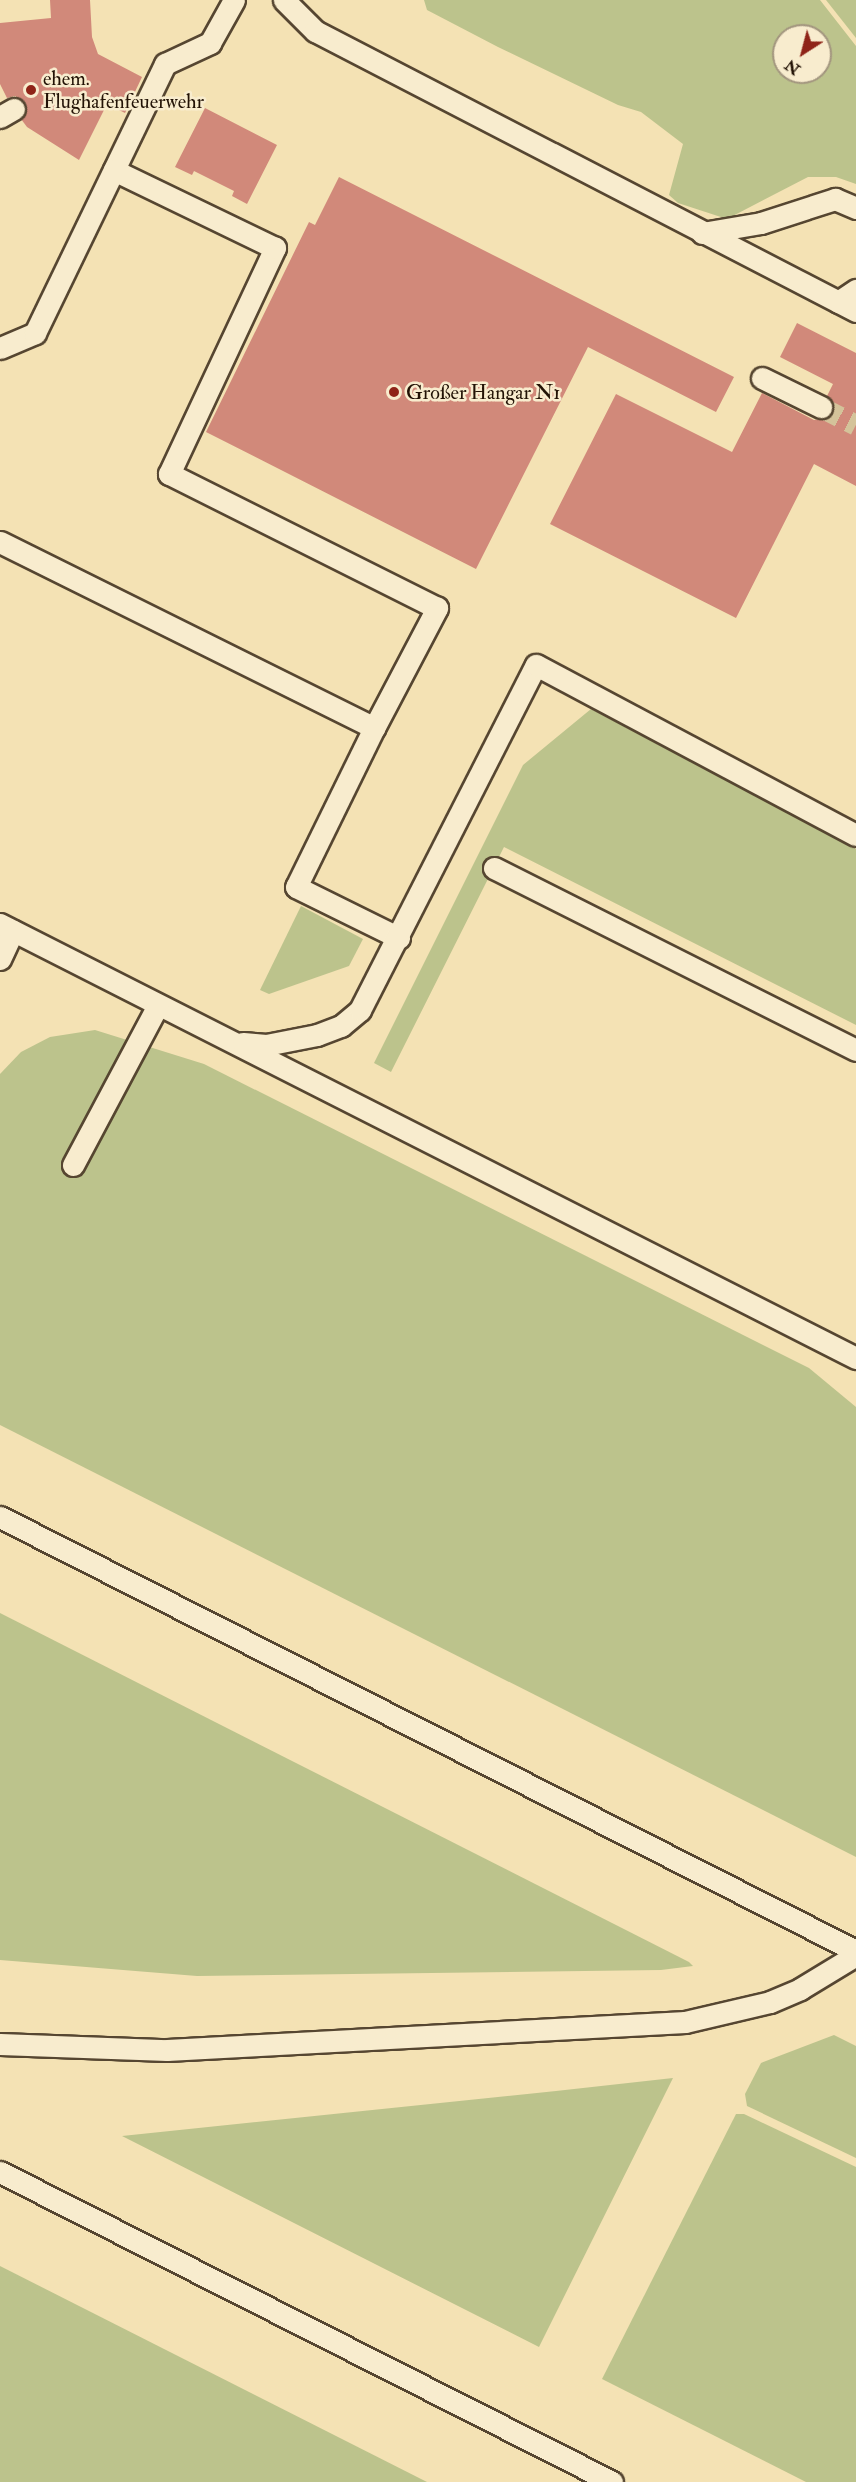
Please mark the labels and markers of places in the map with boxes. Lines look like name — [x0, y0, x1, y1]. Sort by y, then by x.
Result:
place label: ehem. Flughafenfeuerwehr — [43, 66, 204, 113]
marker: ehem. Flughafenfeuerwehr — [24, 83, 38, 97]
place label: Großer Hangar N1 — [406, 380, 560, 404]
marker: Großer Hangar N1 — [387, 385, 401, 399]

